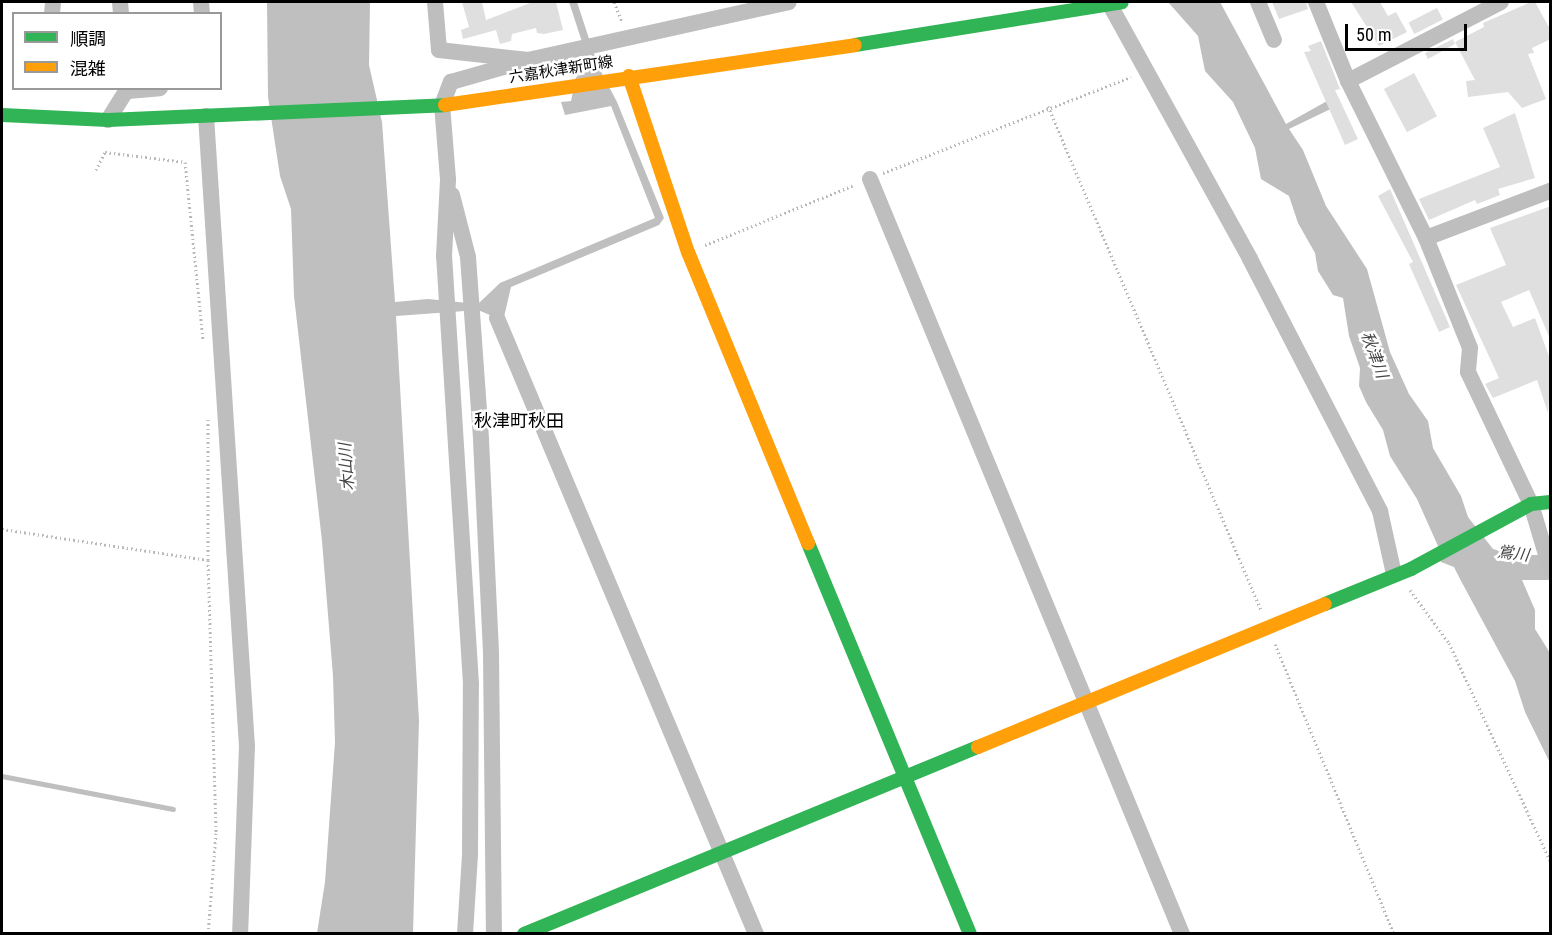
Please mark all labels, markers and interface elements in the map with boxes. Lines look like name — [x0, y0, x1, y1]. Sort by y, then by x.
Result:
legend — [12, 12, 222, 90]
scale bar — [1348, 12, 1470, 50]
text: 50 m — [1356, 24, 1391, 45]
text: 順調 — [70, 28, 106, 49]
street label: 六嘉秋津新町線 — [508, 53, 614, 87]
text: 混雑 — [70, 58, 106, 79]
water label: 秋津川 — [1357, 329, 1391, 381]
district label: 秋津町秋田 — [474, 410, 564, 432]
water label: 木山川 — [336, 442, 358, 492]
water label: 鴬川 — [1496, 543, 1530, 565]

